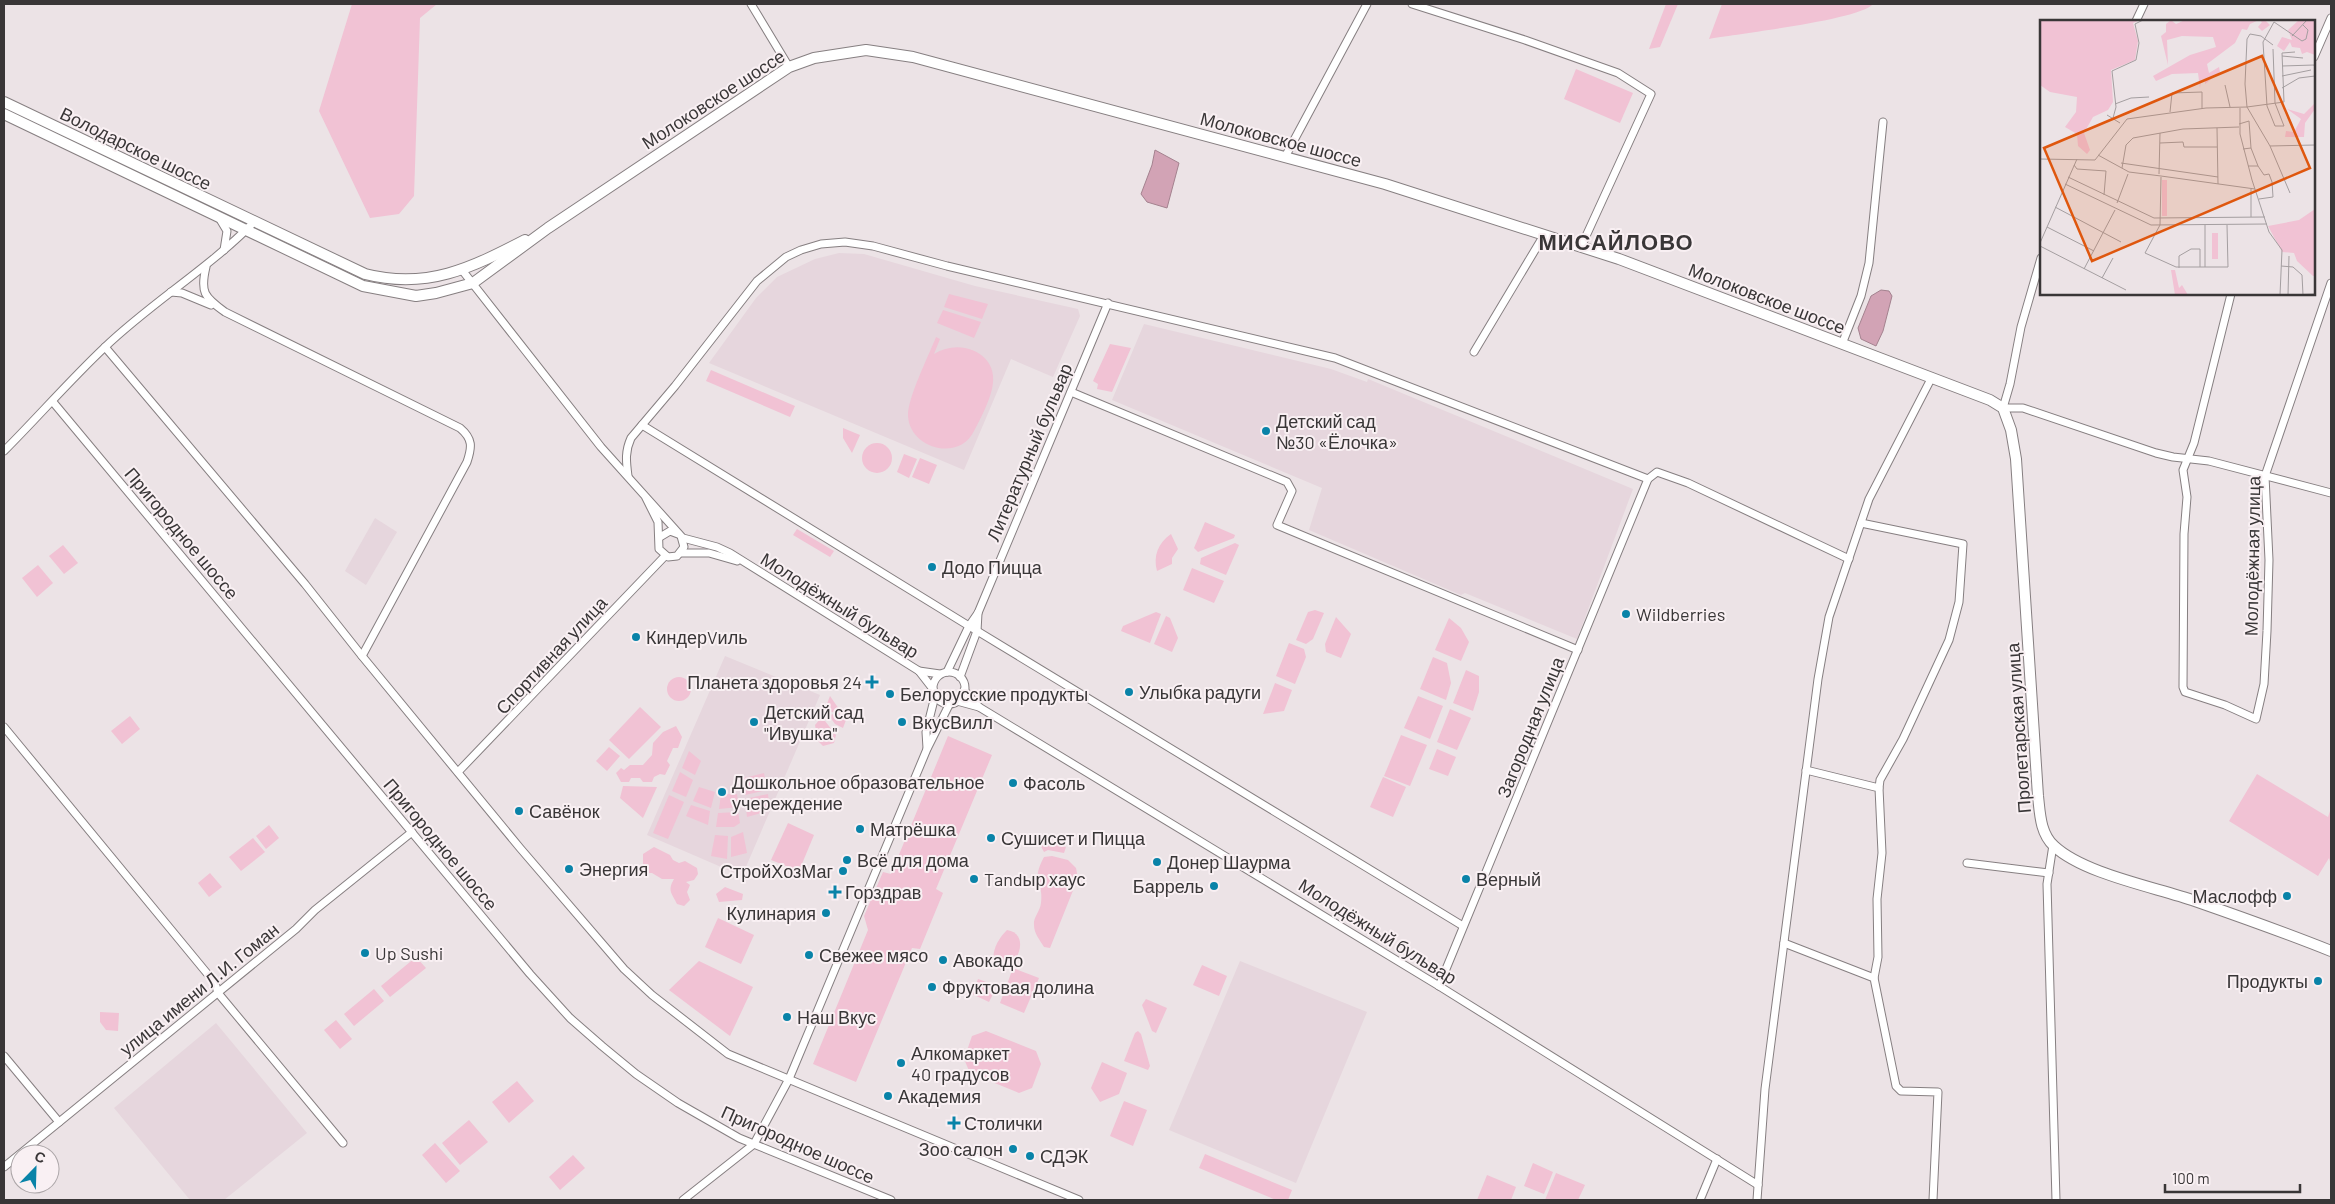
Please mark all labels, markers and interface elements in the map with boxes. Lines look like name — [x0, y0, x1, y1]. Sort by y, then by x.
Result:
inset map — [2040, 20, 2315, 295]
street label: Молоковское шоссе — [637, 45, 789, 153]
street label: Володарское шоссе — [57, 102, 215, 194]
street label: Молоковское шоссе — [1198, 107, 1364, 171]
district label: МИСАЙЛОВО — [1538, 228, 1694, 254]
street label: Молоковское шоссе — [1686, 258, 1848, 338]
street label: Литературный бульвар — [982, 360, 1076, 544]
place label: Детский сад №30 «Ёлочка» — [1276, 410, 1398, 453]
marker: Детский сад №30 «Ёлочка» — [1260, 425, 1272, 437]
street label: Пригородное шоссе — [120, 463, 244, 603]
street label: Молодёжная улица — [2240, 475, 2264, 636]
street label: Молодёжный бульвар — [757, 547, 923, 663]
place label: Додо Пицца — [942, 556, 1043, 578]
marker: Додо Пицца — [926, 561, 938, 573]
street label: Спортивная улица — [491, 591, 612, 718]
place label: Wildberries — [1636, 603, 1725, 625]
marker: Wildberries — [1620, 608, 1632, 620]
place label: КиндерVиль — [646, 626, 748, 648]
marker: КиндерVиль — [630, 631, 642, 643]
street label: Пролетарская улица — [2001, 641, 2035, 814]
street label: Загородная улица — [1492, 652, 1569, 801]
place label: Планета здоровья 24 — [687, 671, 862, 693]
marker: Планета здоровья 24 — [866, 676, 878, 688]
place label: Улыбка радуги — [1139, 681, 1261, 703]
place label: Белорусские продукты — [900, 683, 1088, 705]
marker: Улыбка радуги — [1123, 686, 1135, 698]
marker: Белорусские продукты — [884, 688, 896, 700]
place label: Детский сад "Ивушка" — [764, 701, 864, 744]
place label: ВкусВилл — [912, 711, 993, 733]
marker: Детский сад "Ивушка" — [748, 716, 760, 728]
marker: ВкусВилл — [896, 716, 908, 728]
place label: Дошкольное образовательное учереждение — [732, 771, 984, 814]
place label: Фасоль — [1023, 772, 1085, 794]
street label: Пригородное шоссе — [379, 774, 503, 914]
marker: Фасоль — [1007, 777, 1019, 789]
marker: Дошкольное образовательное учереждение — [716, 786, 728, 798]
place label: Савёнок — [529, 800, 600, 822]
marker: Савёнок — [513, 805, 525, 817]
place label: Матрёшка — [870, 818, 957, 840]
marker: Матрёшка — [854, 823, 866, 835]
place label: Сушисет и Пицца — [1001, 827, 1146, 849]
marker: Сушисет и Пицца — [985, 832, 997, 844]
place label: Всё для дома — [857, 849, 970, 871]
place label: Донер Шаурма — [1167, 851, 1291, 873]
marker: Всё для дома — [841, 854, 853, 866]
marker: Донер Шаурма — [1151, 856, 1163, 868]
place label: Энергия — [579, 858, 648, 880]
place label: СтройХозМаг — [720, 860, 833, 882]
marker: Энергия — [563, 863, 575, 875]
marker: СтройХозМаг — [837, 865, 849, 877]
place label: Tandыр хаус — [984, 868, 1086, 890]
place label: Верный — [1476, 868, 1541, 890]
marker: Tandыр хаус — [968, 873, 980, 885]
street label: Молодёжный бульвар — [1295, 873, 1461, 989]
marker: Верный — [1460, 873, 1472, 885]
place label: Баррель — [1133, 875, 1204, 897]
marker: Баррель — [1208, 880, 1220, 892]
place label: Горздрав — [845, 881, 921, 903]
place label: Маслофф — [2192, 885, 2277, 907]
marker: Горздрав — [829, 886, 841, 898]
marker: Маслофф — [2281, 890, 2293, 902]
place label: Кулинария — [727, 902, 816, 924]
marker: Кулинария — [820, 907, 832, 919]
street label: улица имени Л.И. Гоман — [115, 918, 283, 1060]
place label: Up Sushi — [375, 942, 443, 964]
place label: Свежее мясо — [819, 944, 928, 966]
marker: Up Sushi — [359, 947, 371, 959]
marker: Свежее мясо — [803, 949, 815, 961]
place label: Авокадо — [953, 949, 1023, 971]
marker: Авокадо — [937, 954, 949, 966]
place label: Продукты — [2227, 970, 2308, 992]
marker: Продукты — [2312, 975, 2324, 987]
place label: Фруктовая долина — [942, 976, 1095, 998]
marker: Фруктовая долина — [926, 981, 938, 993]
place label: Наш Вкус — [797, 1006, 876, 1028]
marker: Наш Вкус — [781, 1011, 793, 1023]
place label: Алкомаркет 40 градусов — [911, 1042, 1010, 1085]
marker: Алкомаркет 40 градусов — [895, 1057, 907, 1069]
place label: Академия — [898, 1085, 981, 1107]
marker: Академия — [882, 1090, 894, 1102]
street label: Пригородное шоссе — [718, 1100, 878, 1188]
place label: Столички — [964, 1112, 1043, 1134]
marker: Столички — [948, 1117, 960, 1129]
place label: Зоо салон — [919, 1138, 1003, 1160]
marker: Зоо салон — [1007, 1143, 1019, 1155]
north arrow — [10, 1144, 60, 1194]
place label: СДЭК — [1040, 1145, 1089, 1167]
text: С — [32, 1147, 48, 1166]
marker: СДЭК — [1024, 1150, 1036, 1162]
scale bar — [2165, 1162, 2300, 1194]
text: 100 m — [2172, 1169, 2210, 1187]

